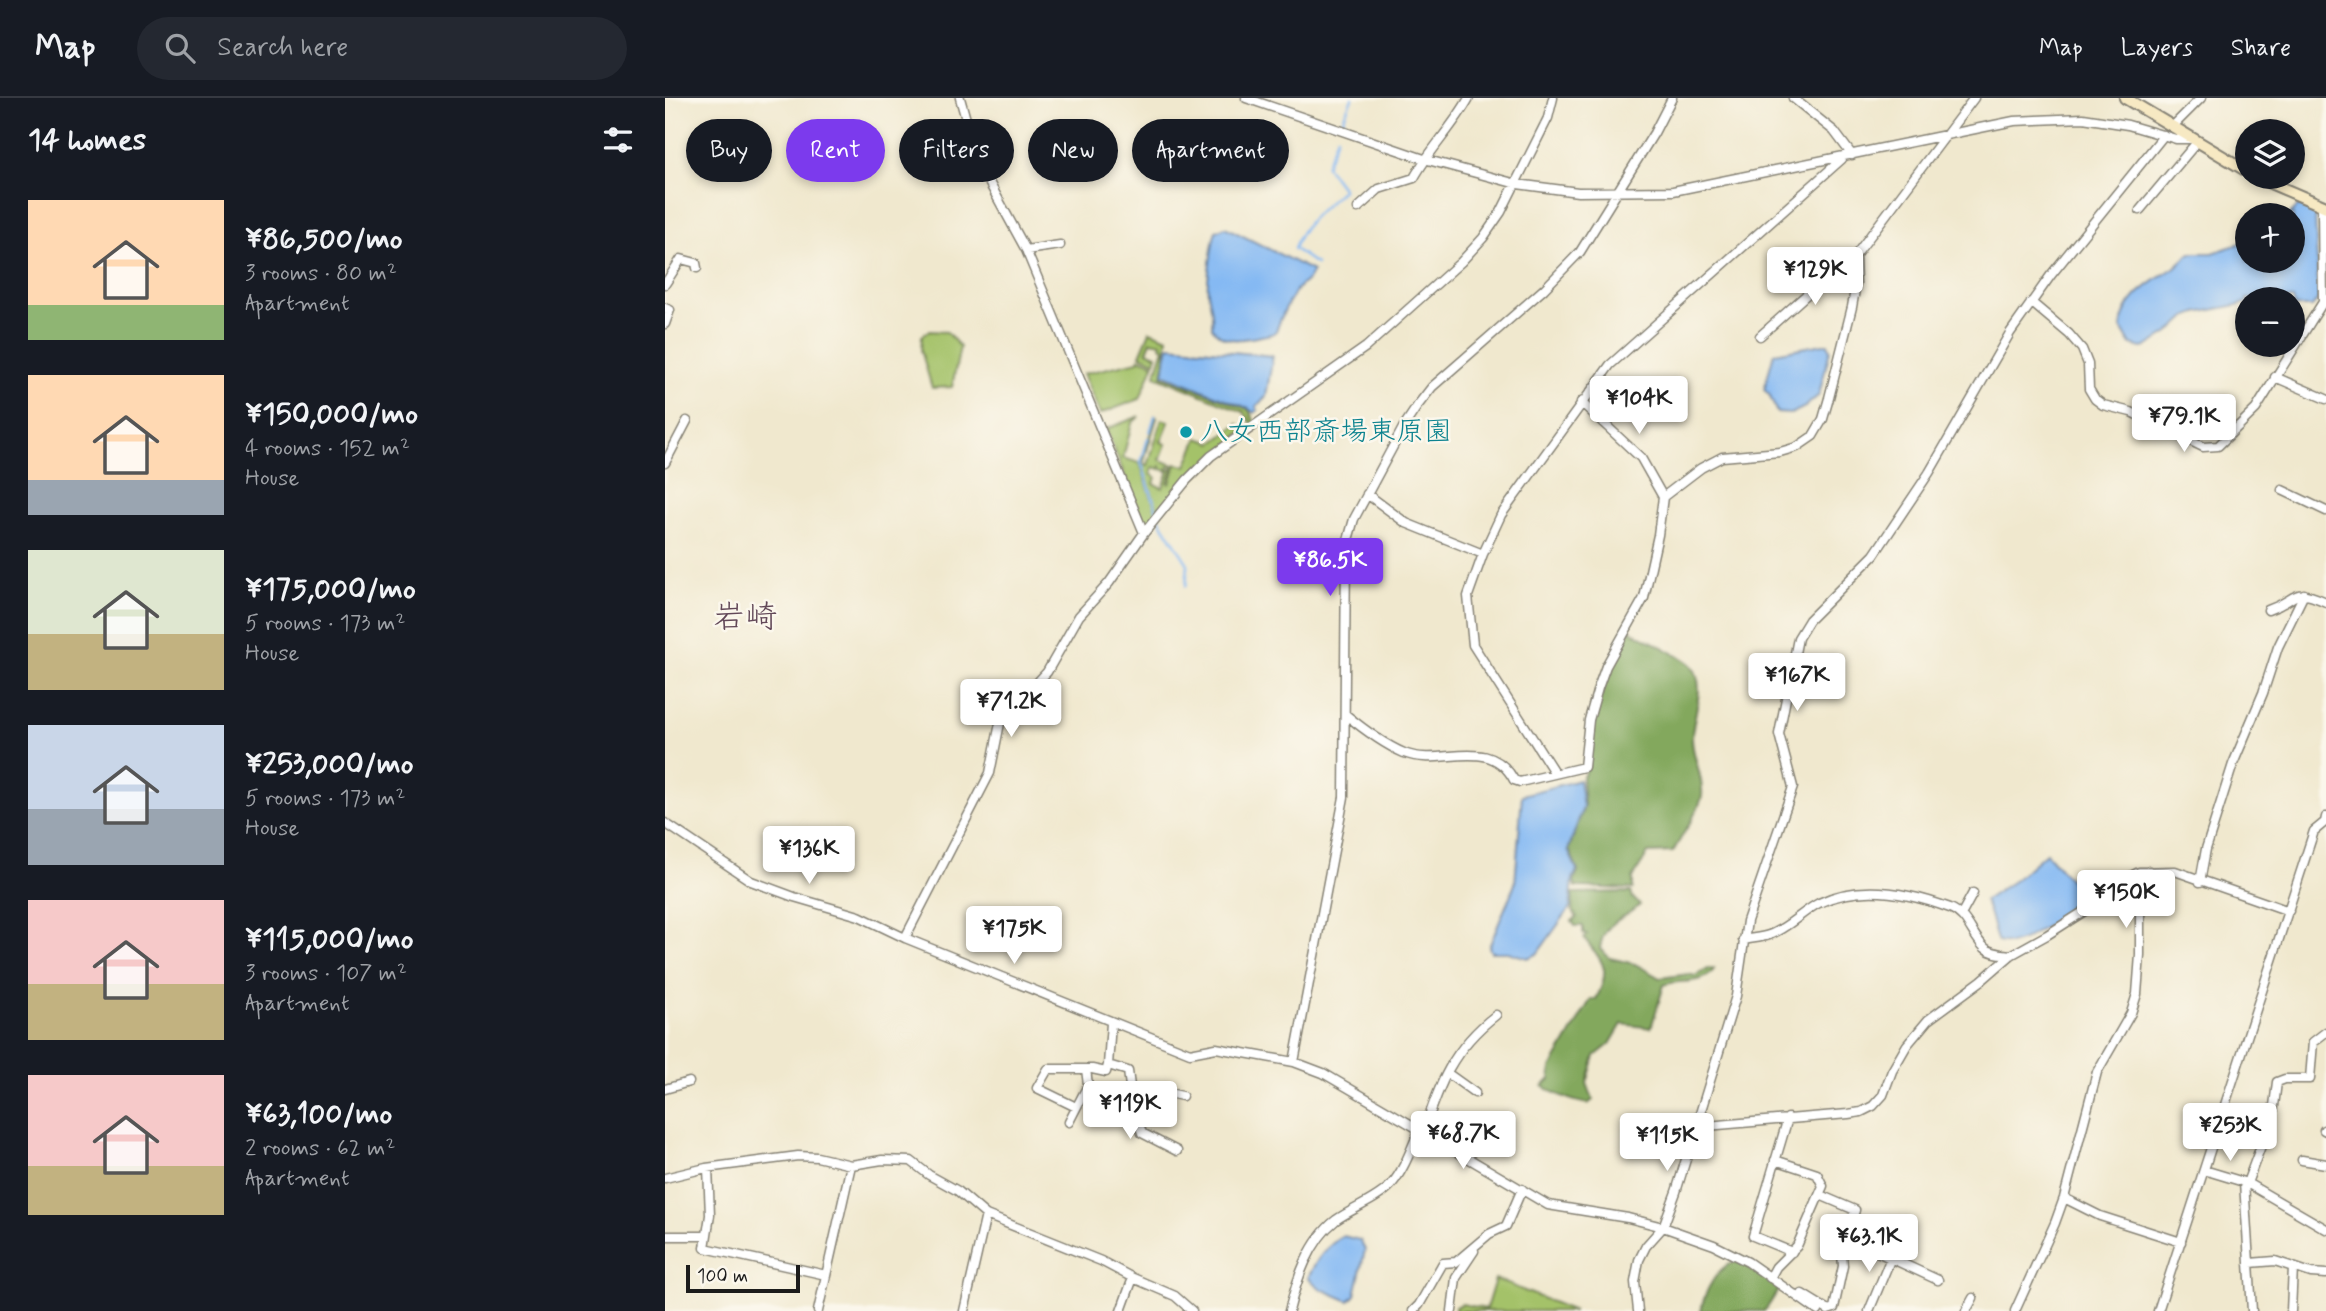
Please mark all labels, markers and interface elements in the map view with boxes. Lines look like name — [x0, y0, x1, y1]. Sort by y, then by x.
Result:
search box — [137, 17, 627, 80]
text: Map — [35, 26, 95, 70]
icon: search — [161, 29, 199, 67]
text: Search here — [217, 31, 348, 65]
text: Map — [2039, 33, 2083, 64]
text: Layers — [2121, 33, 2193, 64]
text: Share — [2231, 33, 2291, 64]
chip: Buy — [686, 119, 772, 182]
chip: Rent — [786, 119, 885, 182]
chip: Filters — [899, 119, 1014, 182]
chip: New — [1028, 119, 1118, 182]
chip: Apartment — [1132, 119, 1289, 182]
map controls — [2235, 119, 2305, 357]
button: layers — [2235, 119, 2305, 189]
text: 14 homes — [28, 121, 146, 160]
icon: filters — [599, 121, 637, 159]
button: + — [2235, 203, 2305, 273]
text: ¥86,500/mo — [245, 220, 403, 259]
icon: home — [84, 228, 168, 312]
pin: ¥129K — [1766, 248, 1864, 307]
text: ¥129K — [1783, 255, 1847, 285]
text: 3 rooms · 80 m² — [245, 259, 397, 289]
button: − — [2235, 287, 2305, 357]
text: Apartment — [245, 289, 350, 319]
pin: ¥104K — [1590, 376, 1688, 436]
text: ¥104K — [1606, 384, 1672, 414]
pin: ¥79.1K — [2127, 394, 2241, 454]
text: ¥150,000/mo — [245, 395, 418, 434]
text: ¥79.1K — [2148, 402, 2220, 432]
icon: home — [84, 403, 168, 487]
place label: 八女西部斎場東原園 — [1200, 414, 1452, 451]
marker: 八女西部斎場東原園 — [1178, 424, 1194, 440]
text: 4 rooms · 152 m² — [245, 434, 410, 464]
text: House — [245, 464, 299, 494]
pin: ¥86.5K — [1273, 538, 1387, 598]
text: ¥86.5K — [1293, 546, 1367, 576]
text: ¥175,000/mo — [245, 570, 416, 609]
icon: home — [84, 578, 168, 662]
district label: 岩崎 — [713, 597, 777, 639]
text: 5 rooms · 173 m² — [245, 609, 405, 639]
text: House — [245, 639, 299, 669]
pin: ¥167K — [1748, 654, 1846, 713]
text: ¥167K — [1764, 661, 1830, 691]
pin: ¥71.2K — [954, 680, 1068, 739]
text: ¥71.2K — [976, 687, 1046, 717]
text: ¥253,000/mo — [245, 745, 413, 784]
icon: home — [84, 753, 168, 837]
text: 5 rooms · 173 m² — [245, 784, 405, 814]
text: House — [245, 814, 299, 844]
pin: ¥136K — [760, 826, 858, 886]
text: ¥136K — [779, 834, 839, 864]
pin: ¥150K — [2077, 870, 2175, 930]
text: ¥150K — [2093, 878, 2159, 908]
pin: ¥175K — [965, 906, 1063, 966]
text: ¥175K — [982, 914, 1046, 944]
text: ¥115,000/mo — [245, 920, 414, 959]
icon: home — [84, 928, 168, 1012]
text: 3 rooms · 107 m² — [245, 959, 407, 989]
text: Apartment — [245, 989, 350, 1019]
pin: ¥119K — [1081, 1082, 1179, 1141]
text: ¥119K — [1099, 1089, 1161, 1119]
text: ¥63,100/mo — [245, 1095, 392, 1134]
icon: home — [84, 1103, 168, 1187]
pin: ¥253K — [2181, 1104, 2279, 1163]
text: ¥253K — [2199, 1111, 2261, 1141]
pin: ¥68.7K — [1406, 1112, 1520, 1171]
pin: ¥115K — [1618, 1114, 1716, 1173]
text: ¥68.7K — [1427, 1119, 1499, 1149]
text: ¥115K — [1636, 1121, 1698, 1151]
text: 2 rooms · 62 m² — [245, 1134, 396, 1164]
text: Apartment — [245, 1164, 350, 1194]
pin: ¥63.1K — [1812, 1214, 1926, 1274]
text: ¥63.1K — [1836, 1222, 1902, 1252]
scale bar — [686, 1262, 800, 1294]
text: 100 m — [697, 1264, 748, 1289]

